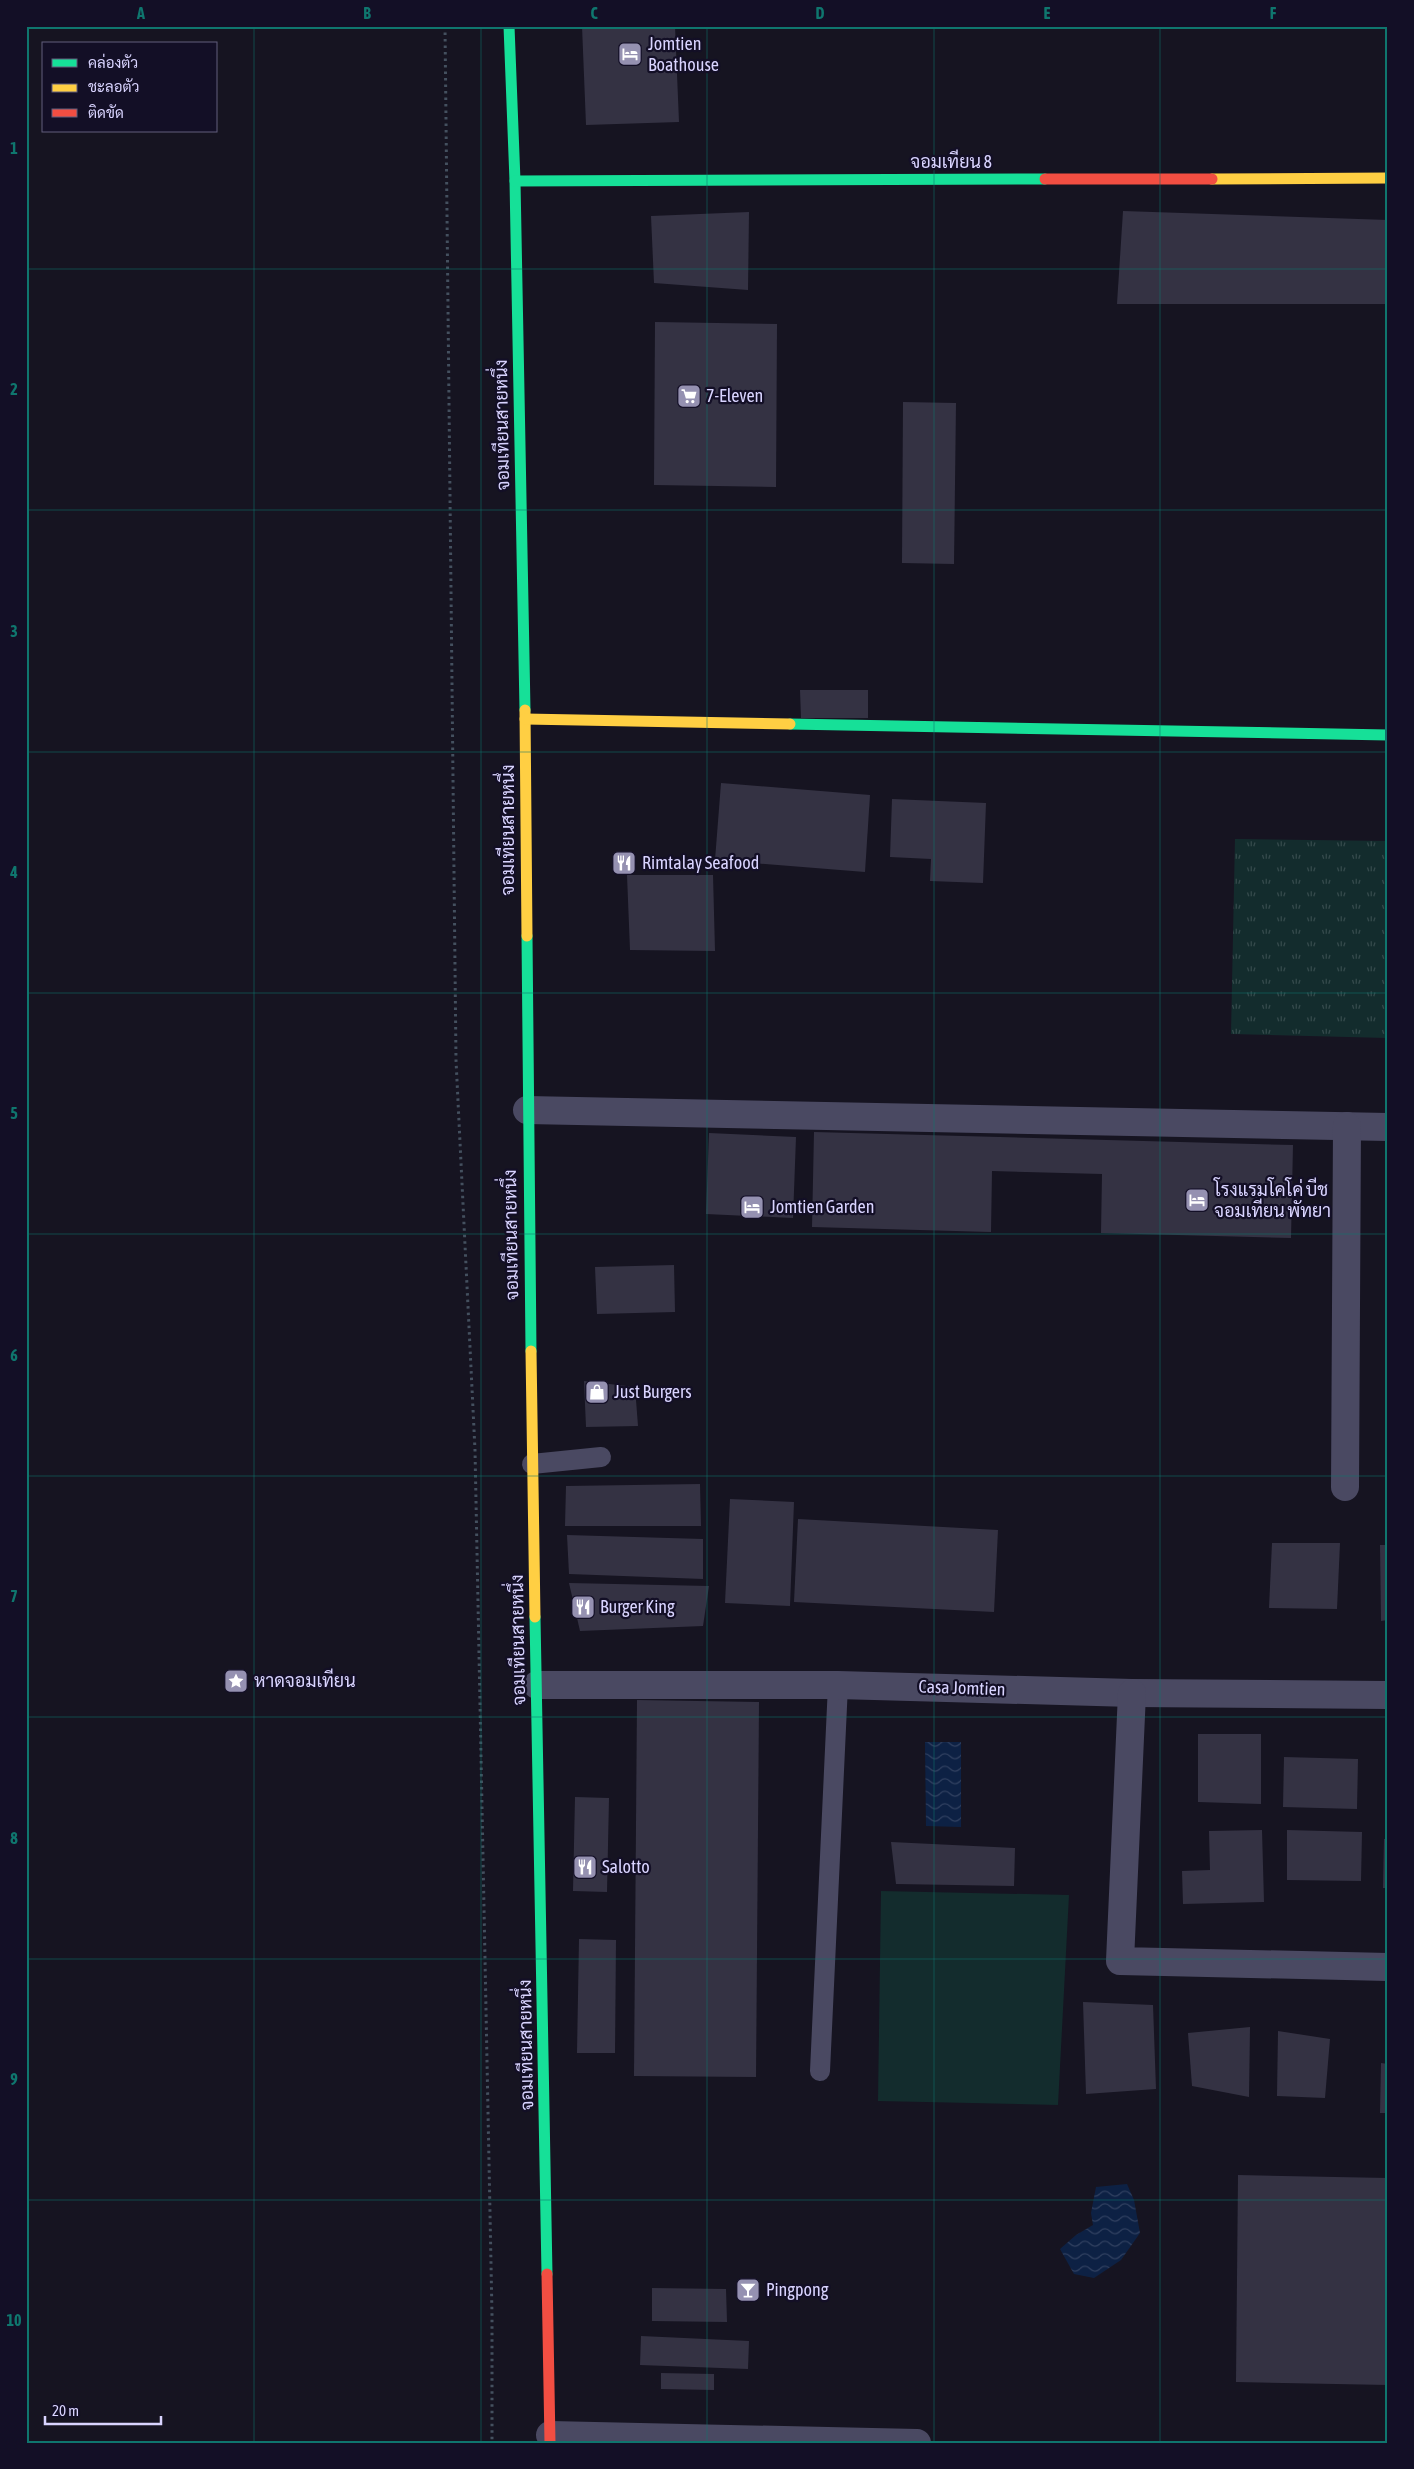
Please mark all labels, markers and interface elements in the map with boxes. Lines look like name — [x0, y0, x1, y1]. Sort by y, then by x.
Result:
text: A — [136, 4, 145, 22]
text: B — [363, 4, 371, 22]
text: C — [590, 4, 598, 22]
text: D — [816, 4, 825, 22]
text: E — [1044, 4, 1051, 22]
text: F — [1270, 4, 1277, 22]
place label: Jomtien Boathouse — [648, 33, 719, 75]
hotel icon: Jomtien Boathouse — [617, 41, 643, 67]
legend — [42, 42, 218, 132]
text: คล่องตัว — [88, 53, 138, 71]
text: ชะลอตัว — [88, 78, 139, 95]
text: ติดขัด — [88, 104, 124, 121]
text: 1 — [10, 139, 18, 157]
street label: จอมเทียน 8 — [910, 149, 992, 172]
street label: จอมเทียนสายหนึ่ง — [485, 359, 513, 491]
text: 2 — [10, 380, 18, 398]
supermarket icon: 7-Eleven — [676, 383, 702, 409]
place label: 7-Eleven — [706, 385, 763, 406]
text: 3 — [10, 622, 18, 640]
street label: จอมเทียนสายหนึ่ง — [492, 764, 518, 896]
restaurant icon: Rimtalay Seafood — [611, 850, 637, 876]
place label: Rimtalay Seafood — [642, 852, 759, 873]
text: 4 — [9, 863, 18, 881]
text: 5 — [10, 1104, 18, 1122]
street label: จอมเทียนสายหนึ่ง — [494, 1169, 522, 1301]
place label: โรงแรมโคโค่ บีช จอมเทียน พัทยา — [1213, 1177, 1331, 1221]
hotel icon: โรงแรมโคโค่ บีช จอมเทียน พัทยา — [1184, 1187, 1210, 1213]
hotel icon: Jomtien Garden — [739, 1194, 765, 1220]
place label: Jomtien Garden — [770, 1196, 875, 1217]
text: 6 — [10, 1346, 18, 1364]
shop icon: Just Burgers — [584, 1379, 610, 1405]
place label: Just Burgers — [614, 1381, 692, 1402]
street label: จอมเทียนสายหนึ่ง — [501, 1574, 529, 1706]
text: 7 — [10, 1587, 18, 1605]
restaurant icon: Burger King — [570, 1594, 596, 1620]
place label: Burger King — [600, 1596, 675, 1617]
place icon: หาดจอมเทียน — [223, 1668, 249, 1694]
place label: หาดจอมเทียน — [254, 1668, 356, 1691]
street label: Casa Jomtien — [918, 1675, 1006, 1700]
text: 8 — [10, 1829, 18, 1847]
restaurant icon: Salotto — [572, 1854, 598, 1880]
place label: Salotto — [602, 1856, 650, 1877]
street label: จอมเทียนสายหนึ่ง — [509, 1979, 537, 2111]
text: 9 — [10, 2070, 18, 2088]
bar icon: Pingpong — [735, 2277, 761, 2303]
place label: Pingpong — [766, 2279, 829, 2300]
text: 10 — [6, 2311, 22, 2329]
scale bar — [45, 2394, 161, 2426]
text: 20 m — [52, 2402, 79, 2419]

